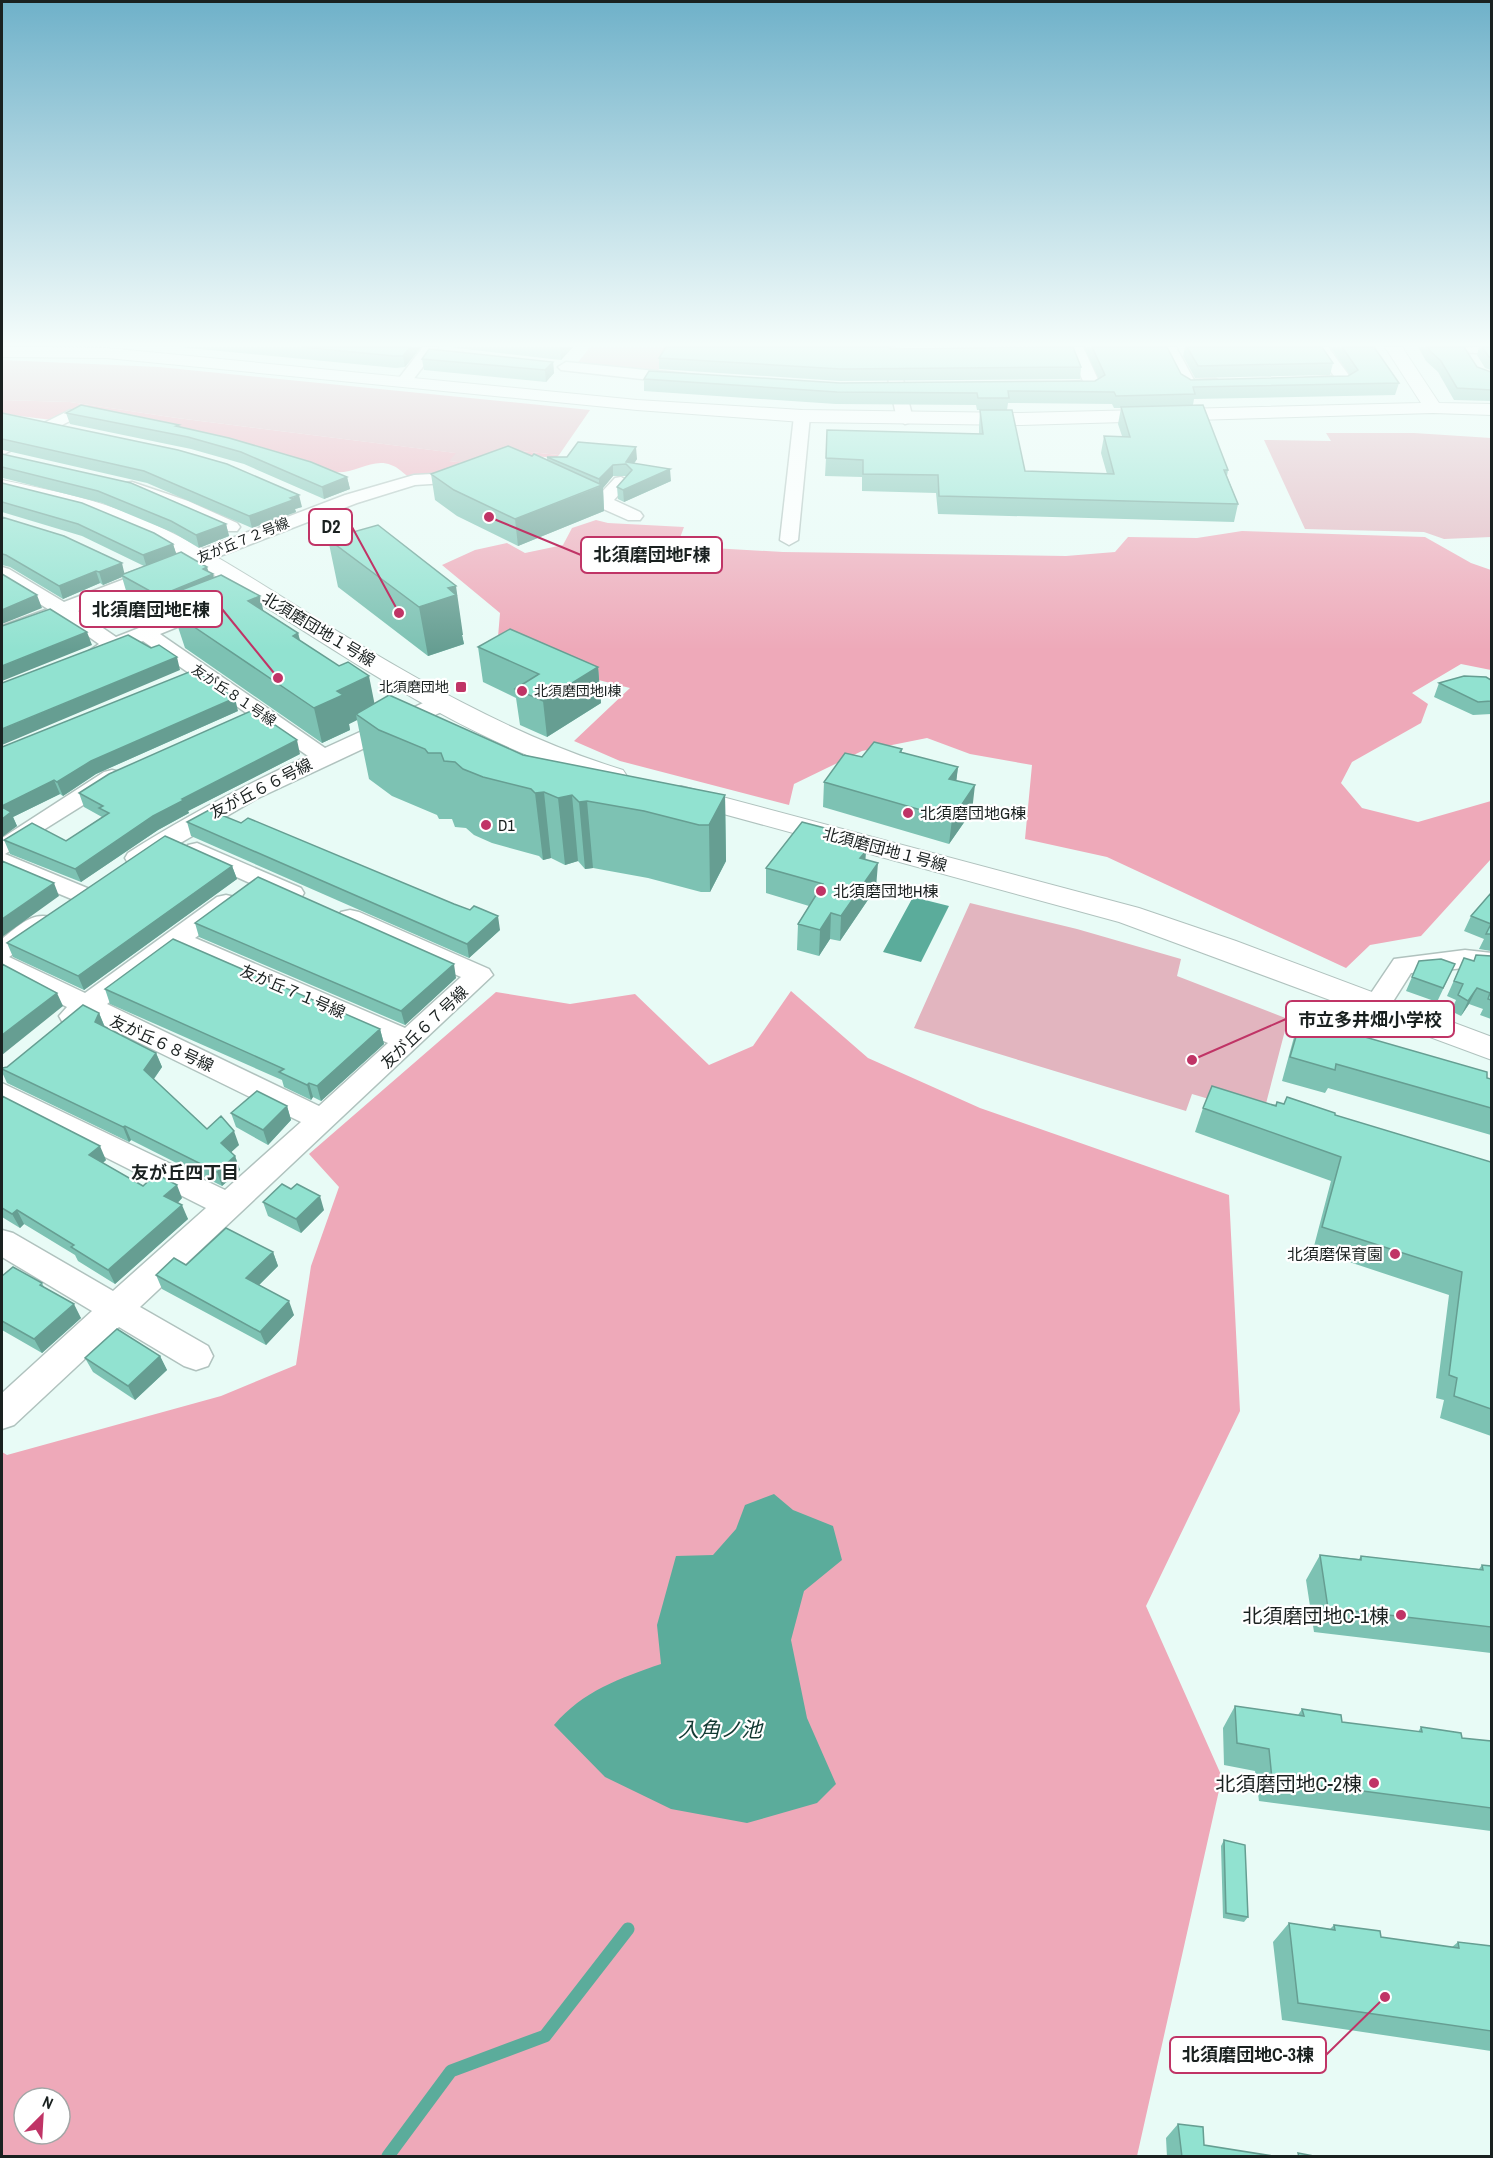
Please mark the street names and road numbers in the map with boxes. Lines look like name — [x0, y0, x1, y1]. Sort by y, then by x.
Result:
street label: 友が丘７２号線 — [194, 513, 292, 567]
street label: 北須磨団地１号線 — [258, 587, 380, 671]
street label: 友が丘８１号線 — [188, 660, 280, 730]
street label: 友が丘６６号線 — [206, 753, 316, 823]
street label: 北須磨団地１号線 — [820, 822, 950, 876]
street label: 友が丘７１号線 — [237, 959, 349, 1023]
street label: 友が丘６７号線 — [376, 981, 472, 1073]
street label: 友が丘６８号線 — [107, 1009, 217, 1077]

